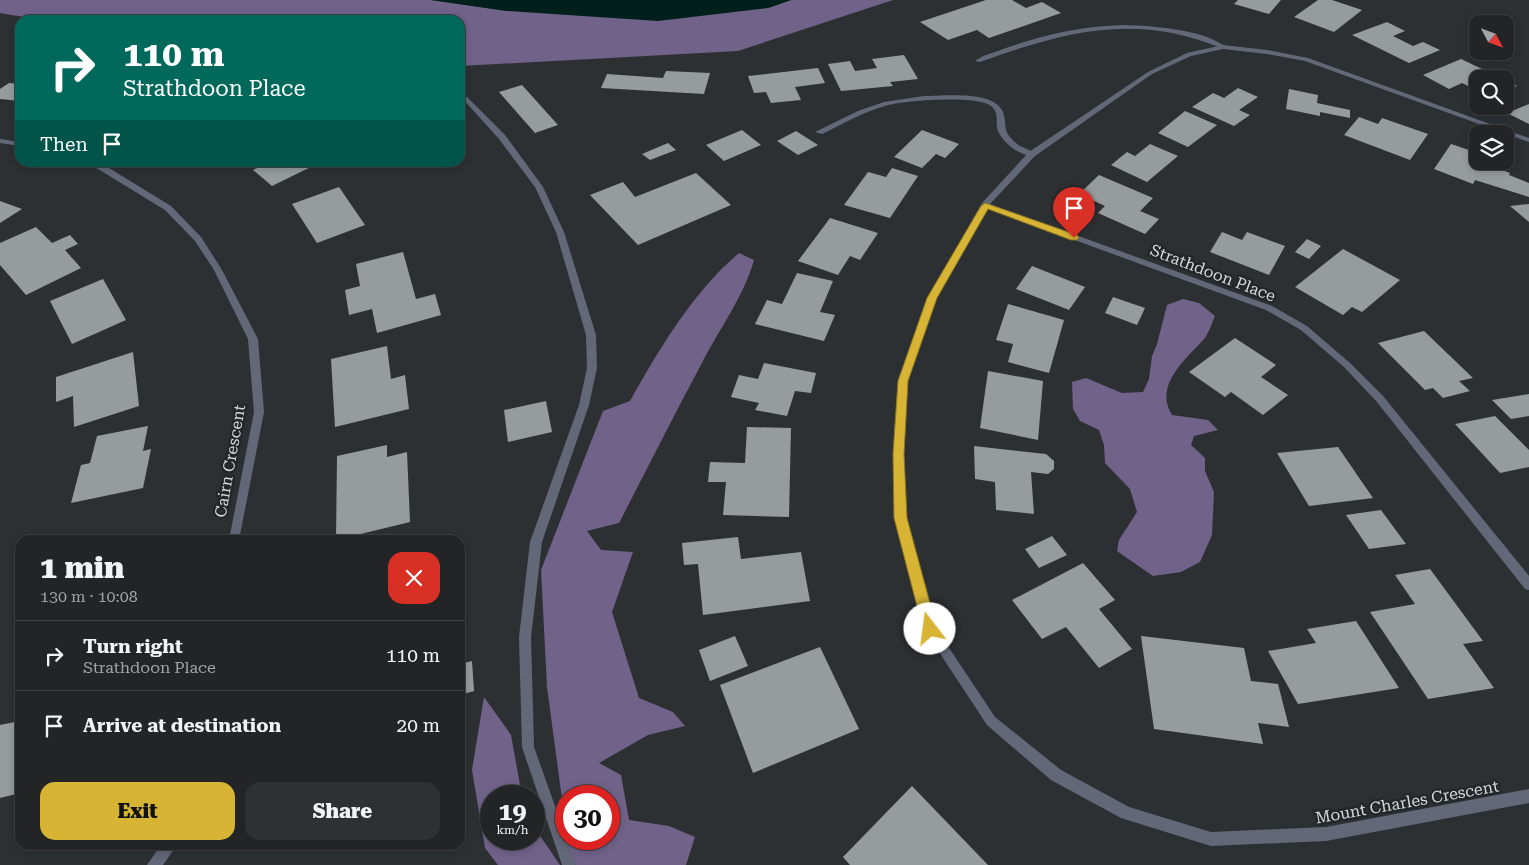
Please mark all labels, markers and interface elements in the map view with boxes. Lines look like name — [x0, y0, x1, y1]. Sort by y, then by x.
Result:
north arrow — [1469, 15, 1514, 60]
map controls — [1469, 15, 1514, 170]
text: 110 m — [123, 34, 224, 75]
icon: right — [40, 35, 105, 100]
button: search — [1469, 70, 1514, 115]
text: Strathdoon Place — [123, 76, 306, 101]
button: layers — [1469, 125, 1514, 170]
icon: arrive — [98, 130, 126, 158]
text: Then — [40, 133, 88, 156]
pin — [1053, 187, 1095, 238]
icon: arrive — [1060, 194, 1088, 222]
street label: Strathdoon Place — [1148, 240, 1279, 306]
street label: Cairn Crescent — [211, 403, 249, 519]
text: 1 min — [40, 550, 124, 585]
button: close — [388, 552, 440, 604]
text: 130 m · 10:08 — [40, 587, 138, 606]
position arrow — [903, 602, 955, 654]
text: Turn right — [83, 635, 183, 658]
icon: right — [40, 642, 68, 670]
text: 110 m — [386, 644, 440, 667]
text: Strathdoon Place — [83, 658, 216, 677]
icon: arrive — [40, 712, 68, 740]
text: Arrive at destination — [83, 714, 281, 737]
text: 20 m — [397, 714, 440, 737]
street label: Mount Charles Crescent — [1314, 776, 1500, 828]
button: Exit — [40, 782, 235, 840]
button: Share — [245, 782, 440, 840]
speed limit sign: 30 — [555, 785, 620, 850]
text: 19 — [498, 797, 527, 826]
text: km/h — [496, 823, 529, 837]

